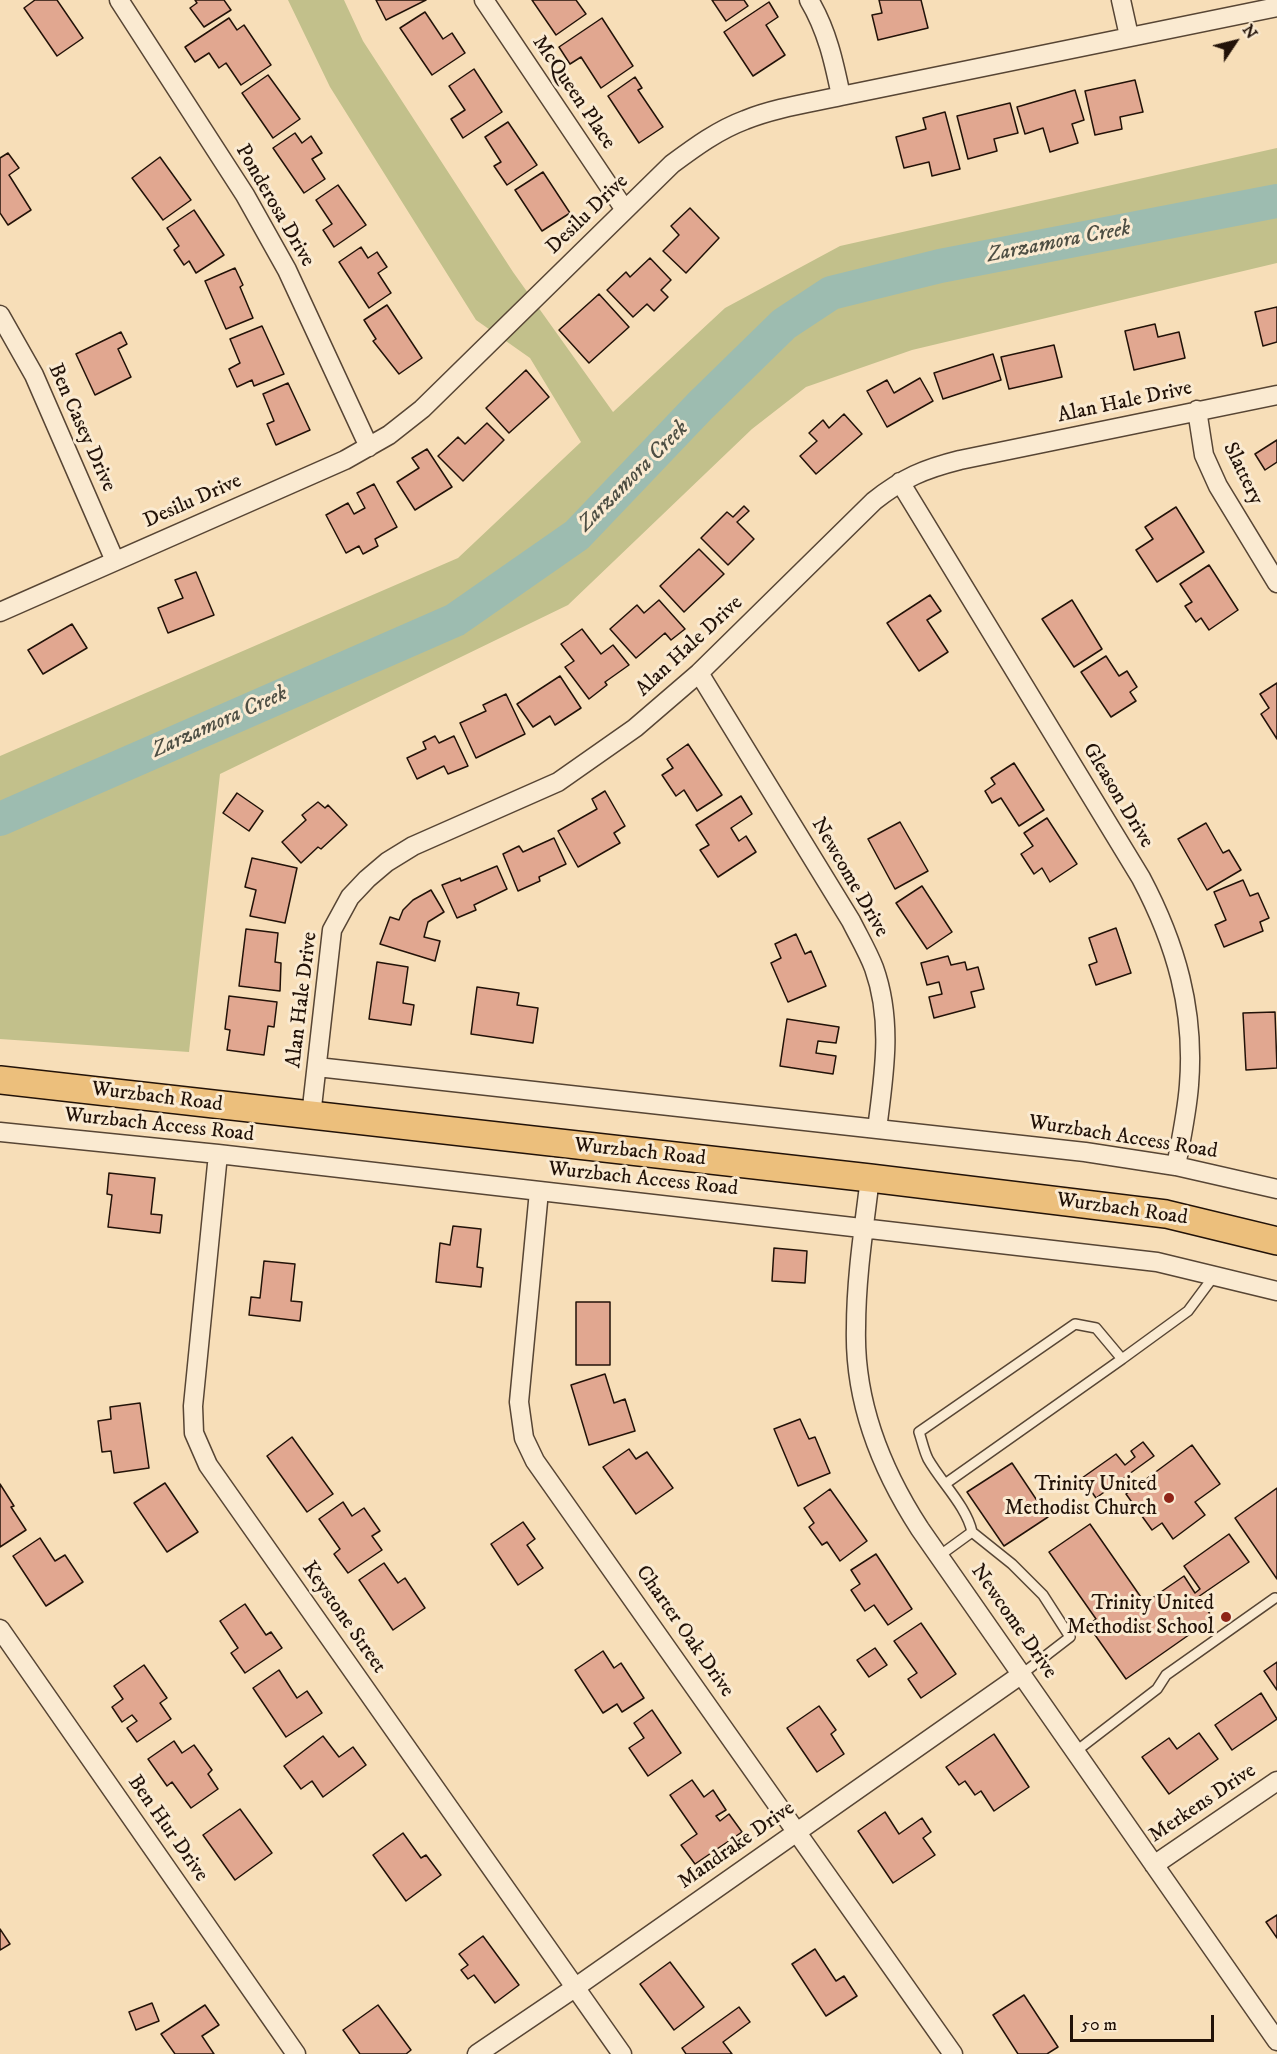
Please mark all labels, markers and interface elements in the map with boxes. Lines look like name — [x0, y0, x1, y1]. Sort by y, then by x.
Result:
north arrow — [1205, 12, 1265, 72]
text: N — [1238, 21, 1262, 43]
street label: McQueen Place — [526, 31, 620, 155]
street label: Ponderosa Drive — [229, 140, 319, 272]
street label: Desilu Drive — [542, 170, 634, 260]
water label: Zarzamora Creek — [985, 216, 1133, 270]
street label: Ben Casey Drive — [42, 360, 120, 496]
street label: Alan Hale Drive — [1055, 376, 1195, 430]
water label: Zarzamora Creek — [573, 416, 695, 538]
street label: Slattery — [1216, 439, 1268, 509]
street label: Desilu Drive — [140, 469, 246, 535]
street label: Alan Hale Drive — [631, 591, 749, 703]
water label: Zarzamora Creek — [148, 681, 292, 765]
street label: Gleason Drive — [1076, 739, 1158, 853]
street label: Newcome Drive — [805, 814, 893, 942]
street label: Alan Hale Drive — [282, 931, 324, 1069]
street label: Wurzbach Road — [90, 1077, 224, 1119]
street label: Wurzbach Access Road — [63, 1103, 255, 1149]
street label: Wurzbach Access Road — [1027, 1111, 1219, 1165]
street label: Wurzbach Road — [573, 1134, 707, 1172]
street label: Wurzbach Access Road — [547, 1157, 739, 1203]
street label: Wurzbach Road — [1055, 1188, 1189, 1232]
place label: Trinity United Methodist Church — [1005, 1473, 1157, 1523]
marker: Trinity United Methodist Church — [1162, 1491, 1176, 1505]
street label: Keystone Street — [295, 1557, 391, 1679]
street label: Newcome Drive — [964, 1560, 1062, 1684]
street label: Charter Oak Drive — [629, 1561, 739, 1703]
place label: Trinity United Methodist School — [1067, 1592, 1214, 1642]
marker: Trinity United Methodist School — [1219, 1610, 1233, 1624]
street label: Merkens Drive — [1145, 1759, 1261, 1849]
street label: Ben Hur Drive — [121, 1771, 213, 1887]
street label: Mandrake Drive — [674, 1797, 800, 1895]
scale bar — [1073, 2003, 1217, 2041]
text: 50 m — [1081, 2014, 1117, 2036]

